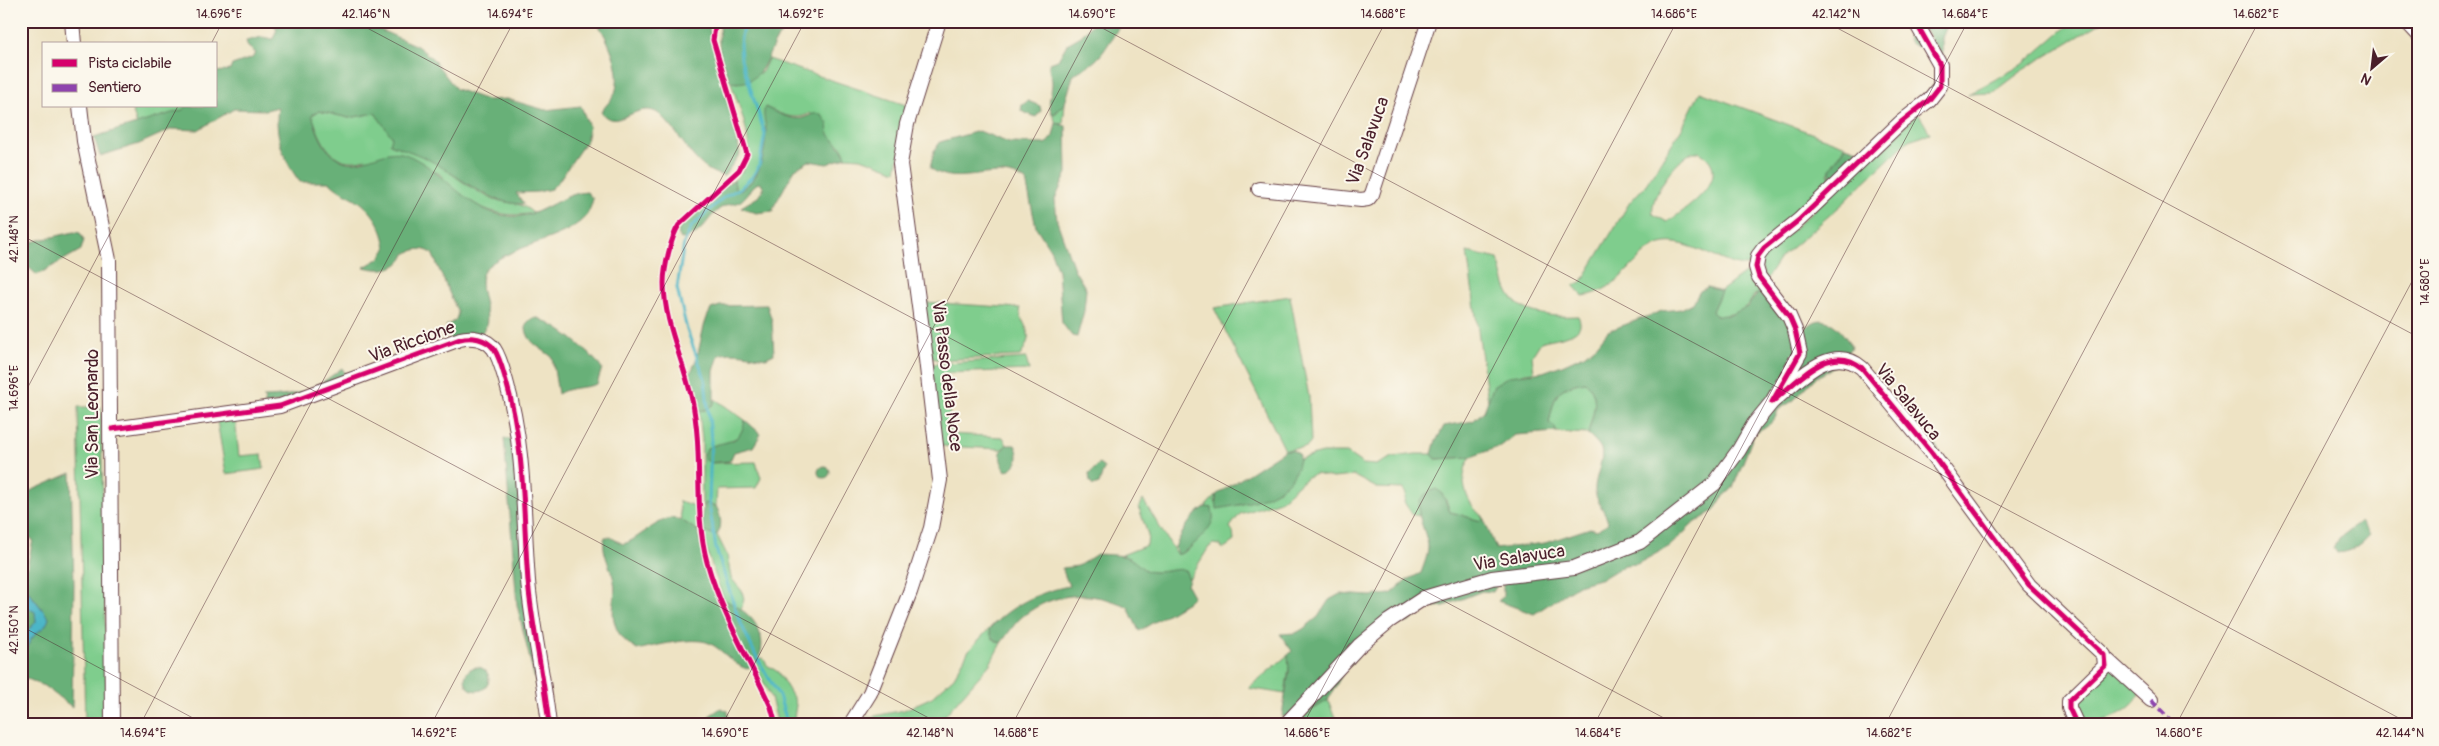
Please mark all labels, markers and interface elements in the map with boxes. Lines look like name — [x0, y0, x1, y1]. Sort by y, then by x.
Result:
text: 14.696°E — [196, 7, 242, 22]
text: 42.146°N — [342, 7, 390, 22]
text: 14.694°E — [487, 7, 533, 22]
text: 14.692°E — [778, 7, 824, 22]
text: 14.690°E — [1068, 7, 1116, 22]
text: 14.688°E — [1361, 7, 1405, 22]
text: 14.686°E — [1651, 7, 1697, 22]
text: 42.142°N — [1812, 7, 1860, 22]
text: 14.684°E — [1942, 7, 1988, 22]
text: 14.682°E — [2233, 7, 2279, 22]
legend — [42, 42, 218, 108]
north arrow — [2346, 42, 2396, 92]
text: Pista ciclabile — [88, 54, 172, 73]
text: N — [2358, 69, 2374, 89]
text: Sentiero — [88, 78, 141, 97]
street label: Via Salavuca — [1341, 94, 1395, 188]
text: 42.148°N — [7, 215, 22, 263]
text: 14.680°E — [2418, 258, 2433, 306]
street label: Via Passo della Noce — [926, 299, 968, 453]
street label: Via Riccione — [366, 316, 458, 368]
street label: Via San Leonardo — [81, 349, 104, 479]
street label: Via Salavuca — [1870, 359, 1946, 445]
text: 14.696°E — [7, 365, 22, 411]
street label: Via Salavuca — [1472, 539, 1566, 577]
text: 42.150°N — [7, 605, 22, 655]
text: 14.694°E — [120, 726, 166, 741]
text: 14.692°E — [411, 726, 457, 741]
text: 14.690°E — [701, 726, 749, 741]
text: 42.148°N — [906, 726, 954, 741]
text: 14.688°E — [994, 726, 1038, 741]
text: 14.686°E — [1284, 726, 1330, 741]
text: 14.684°E — [1575, 726, 1621, 741]
text: 14.682°E — [1866, 726, 1912, 741]
text: 14.680°E — [2155, 726, 2203, 741]
text: 42.144°N — [2376, 726, 2424, 741]

